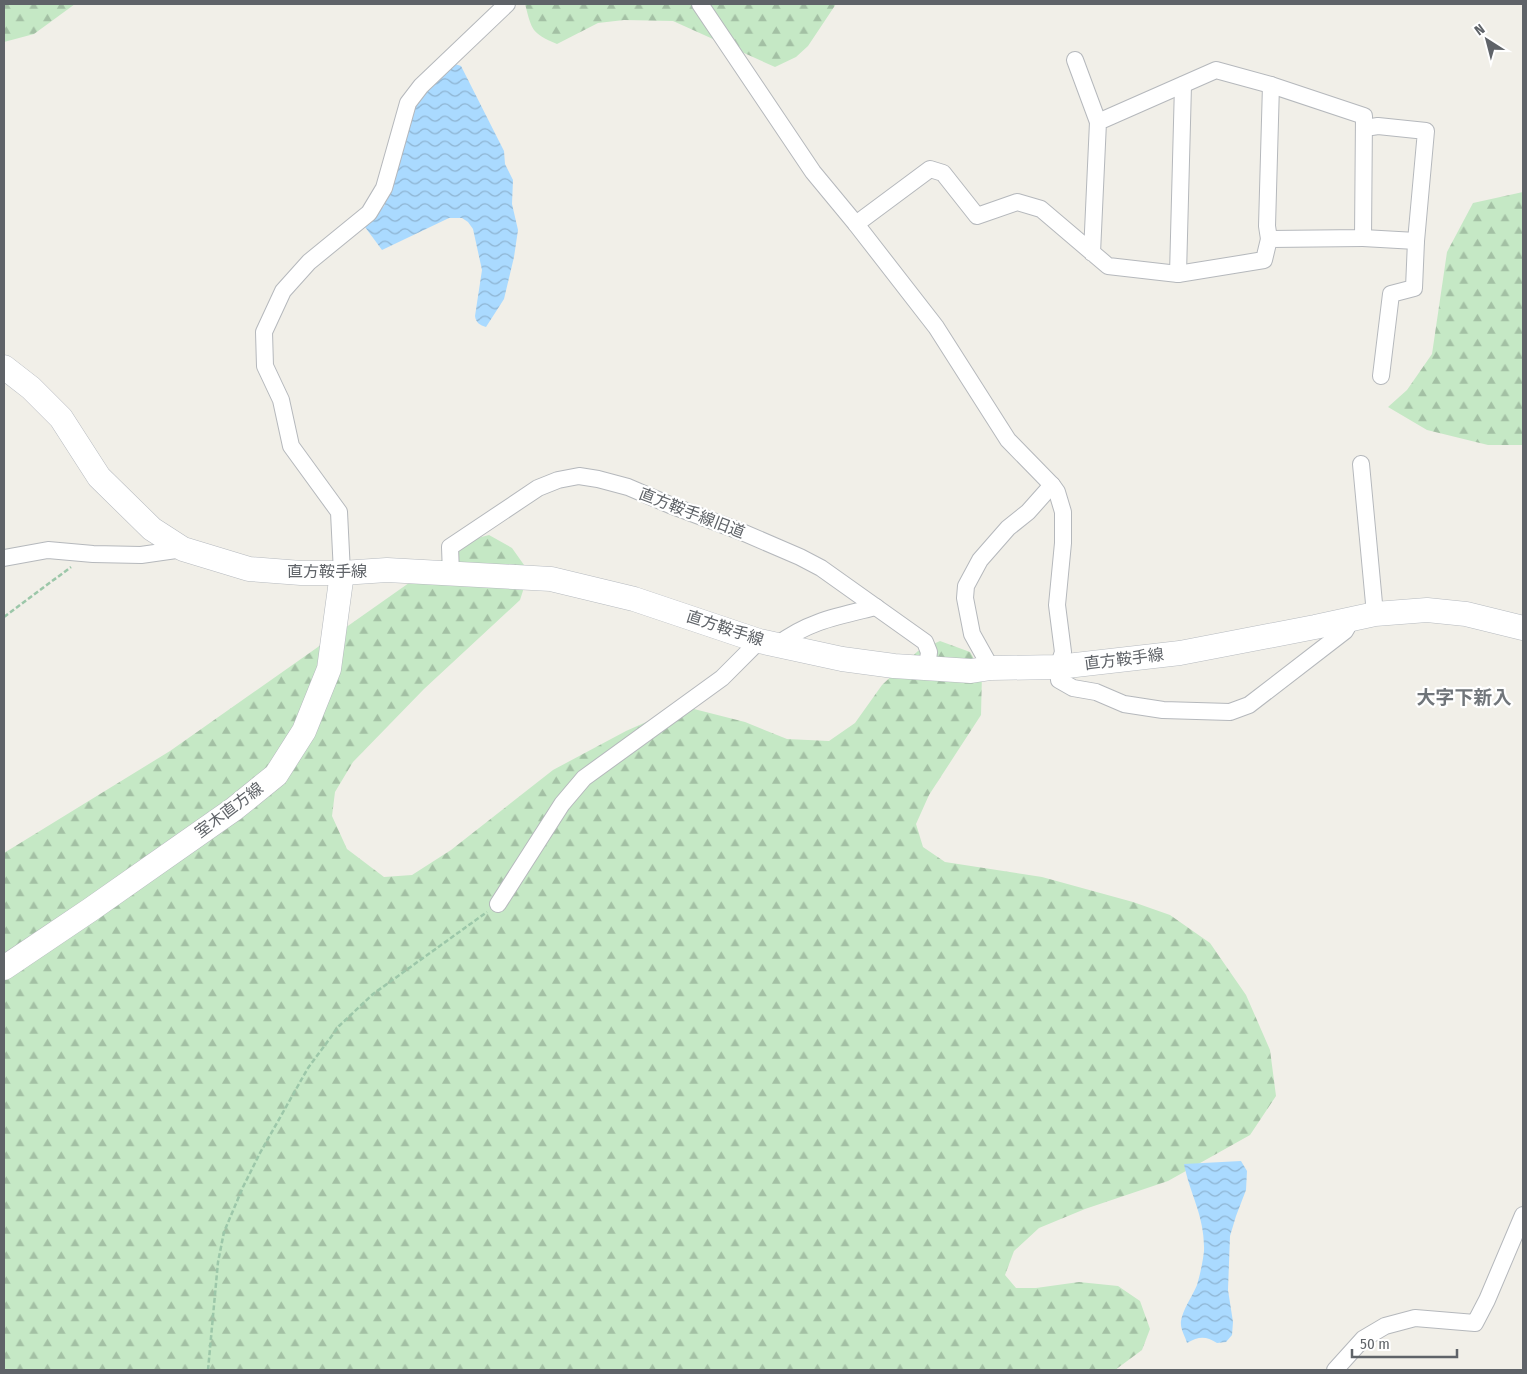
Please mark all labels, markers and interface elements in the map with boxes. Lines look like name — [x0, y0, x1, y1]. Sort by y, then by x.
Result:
north arrow — [1462, 15, 1512, 65]
text: N — [1471, 21, 1488, 39]
street label: 直方鞍手線旧道 — [636, 484, 748, 542]
street label: 直方鞍手線 — [287, 562, 367, 581]
street label: 直方鞍手線 — [684, 607, 766, 649]
street label: 直方鞍手線 — [1083, 645, 1165, 673]
district label: 大字下新入 — [1416, 686, 1512, 709]
street label: 室木直方線 — [191, 778, 267, 842]
scale bar — [1352, 1326, 1457, 1358]
text: 50 m — [1360, 1335, 1390, 1353]

